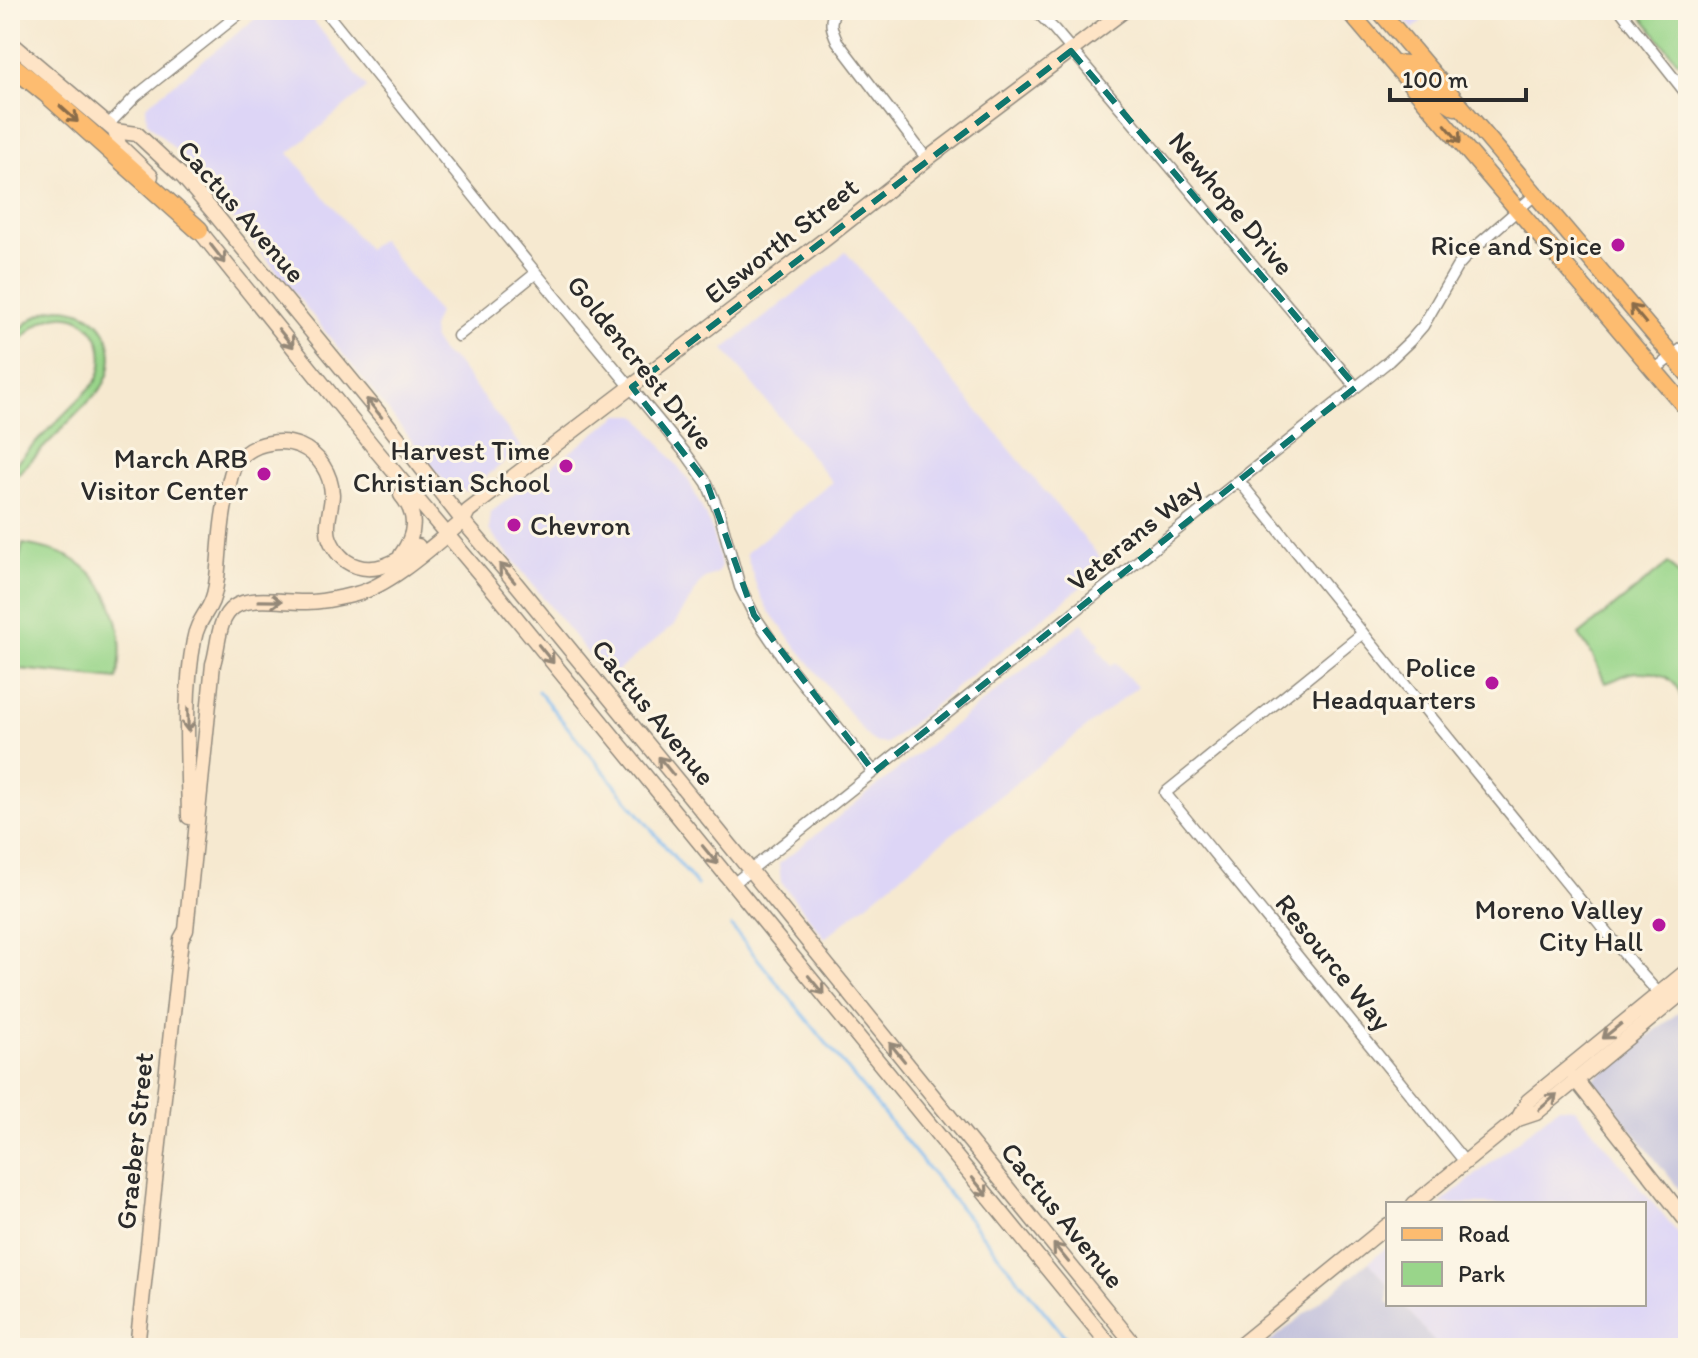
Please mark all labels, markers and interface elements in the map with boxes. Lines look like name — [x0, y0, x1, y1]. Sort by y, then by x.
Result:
scale bar — [1390, 52, 1526, 102]
text: 100 m — [1402, 65, 1468, 94]
one-way arrow — [59, 105, 79, 123]
one-way arrow — [1444, 123, 1462, 143]
street label: Newhope Drive — [1162, 124, 1302, 282]
street label: Cactus Avenue — [171, 133, 313, 289]
street label: Elsworth Street — [697, 169, 865, 311]
place label: Rice and Spice — [1430, 228, 1602, 262]
marker: Rice and Spice — [1609, 236, 1627, 254]
one-way arrow — [209, 243, 227, 264]
street label: Goldencrest Drive — [560, 268, 722, 456]
one-way arrow — [1629, 305, 1647, 325]
one-way arrow — [277, 327, 294, 348]
one-way arrow — [365, 398, 383, 418]
place label: Harvest Time Christian School — [353, 433, 550, 499]
place label: March ARB Visitor Center — [81, 441, 248, 507]
marker: Harvest Time Christian School — [557, 457, 575, 475]
marker: March ARB Visitor Center — [255, 465, 273, 483]
street label: Veterans Way — [1060, 470, 1208, 598]
place label: Chevron — [530, 508, 631, 542]
marker: Chevron — [505, 516, 523, 534]
one-way arrow — [498, 563, 516, 583]
one-way arrow — [256, 594, 283, 609]
street label: Cactus Avenue — [585, 632, 723, 792]
one-way arrow — [537, 643, 554, 664]
place label: Police Headquarters — [1311, 650, 1476, 716]
marker: Police Headquarters — [1483, 674, 1501, 692]
one-way arrow — [180, 706, 196, 733]
one-way arrow — [657, 756, 675, 777]
one-way arrow — [701, 844, 719, 865]
street label: Resource Way — [1268, 887, 1400, 1037]
place label: Moreno Valley City Hall — [1475, 892, 1643, 958]
marker: Moreno Valley City Hall — [1650, 916, 1668, 934]
one-way arrow — [807, 974, 825, 995]
one-way arrow — [1602, 1022, 1623, 1040]
one-way arrow — [888, 1042, 906, 1063]
street label: Graeber Street — [108, 1051, 160, 1231]
one-way arrow — [1538, 1093, 1558, 1111]
street label: Cactus Avenue — [994, 1135, 1132, 1295]
one-way arrow — [971, 1176, 989, 1197]
legend — [1386, 1202, 1646, 1306]
text: Road — [1458, 1219, 1510, 1248]
one-way arrow — [1052, 1243, 1070, 1264]
text: Park — [1458, 1259, 1505, 1288]

